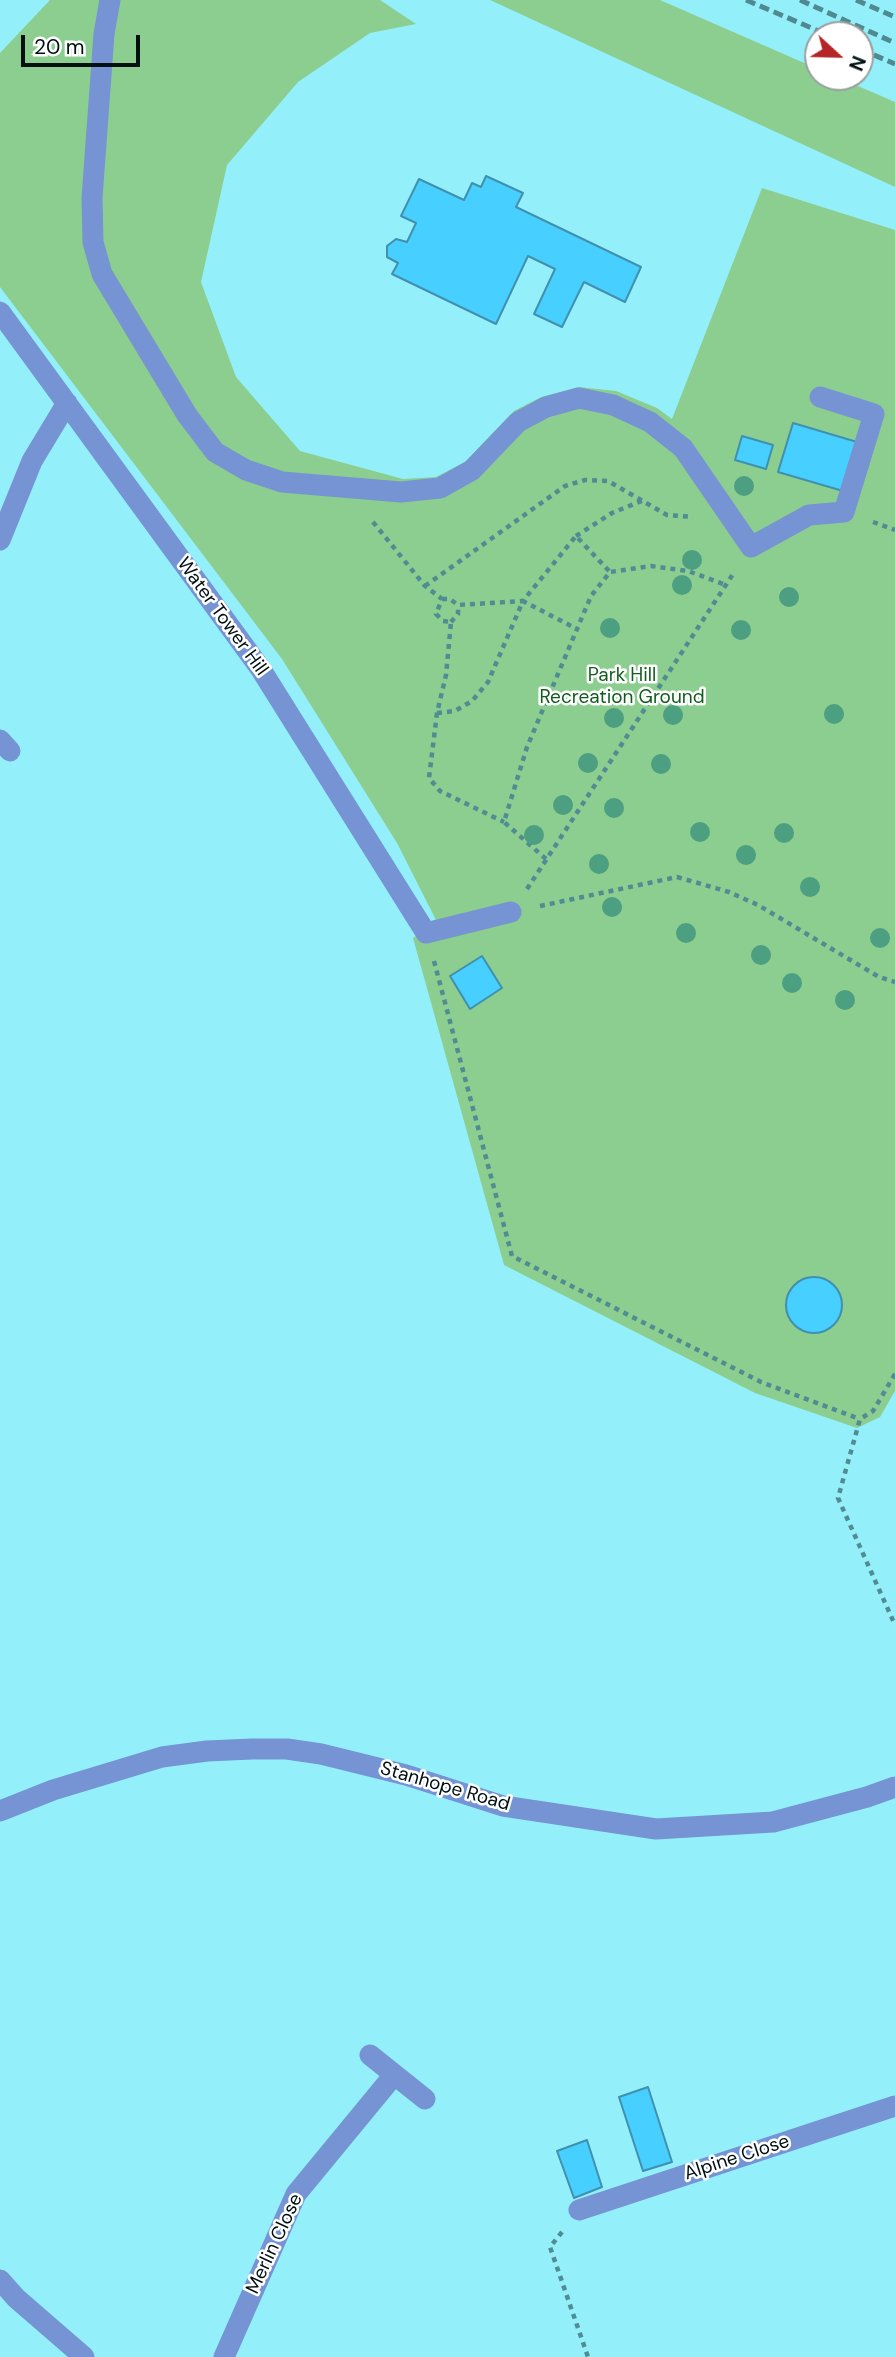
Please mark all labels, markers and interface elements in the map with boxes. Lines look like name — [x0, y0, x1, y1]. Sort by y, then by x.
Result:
scale bar — [24, 21, 144, 65]
north arrow — [804, 21, 874, 91]
text: 20 m — [34, 33, 85, 61]
text: N — [843, 52, 871, 74]
street label: Water Tower Hill — [172, 553, 272, 681]
park label: Park Hill Recreation Ground — [539, 665, 705, 709]
street label: Stanhope Road — [378, 1758, 512, 1816]
street label: Alpine Close — [681, 2130, 793, 2186]
street label: Merlin Close — [242, 2190, 308, 2298]

